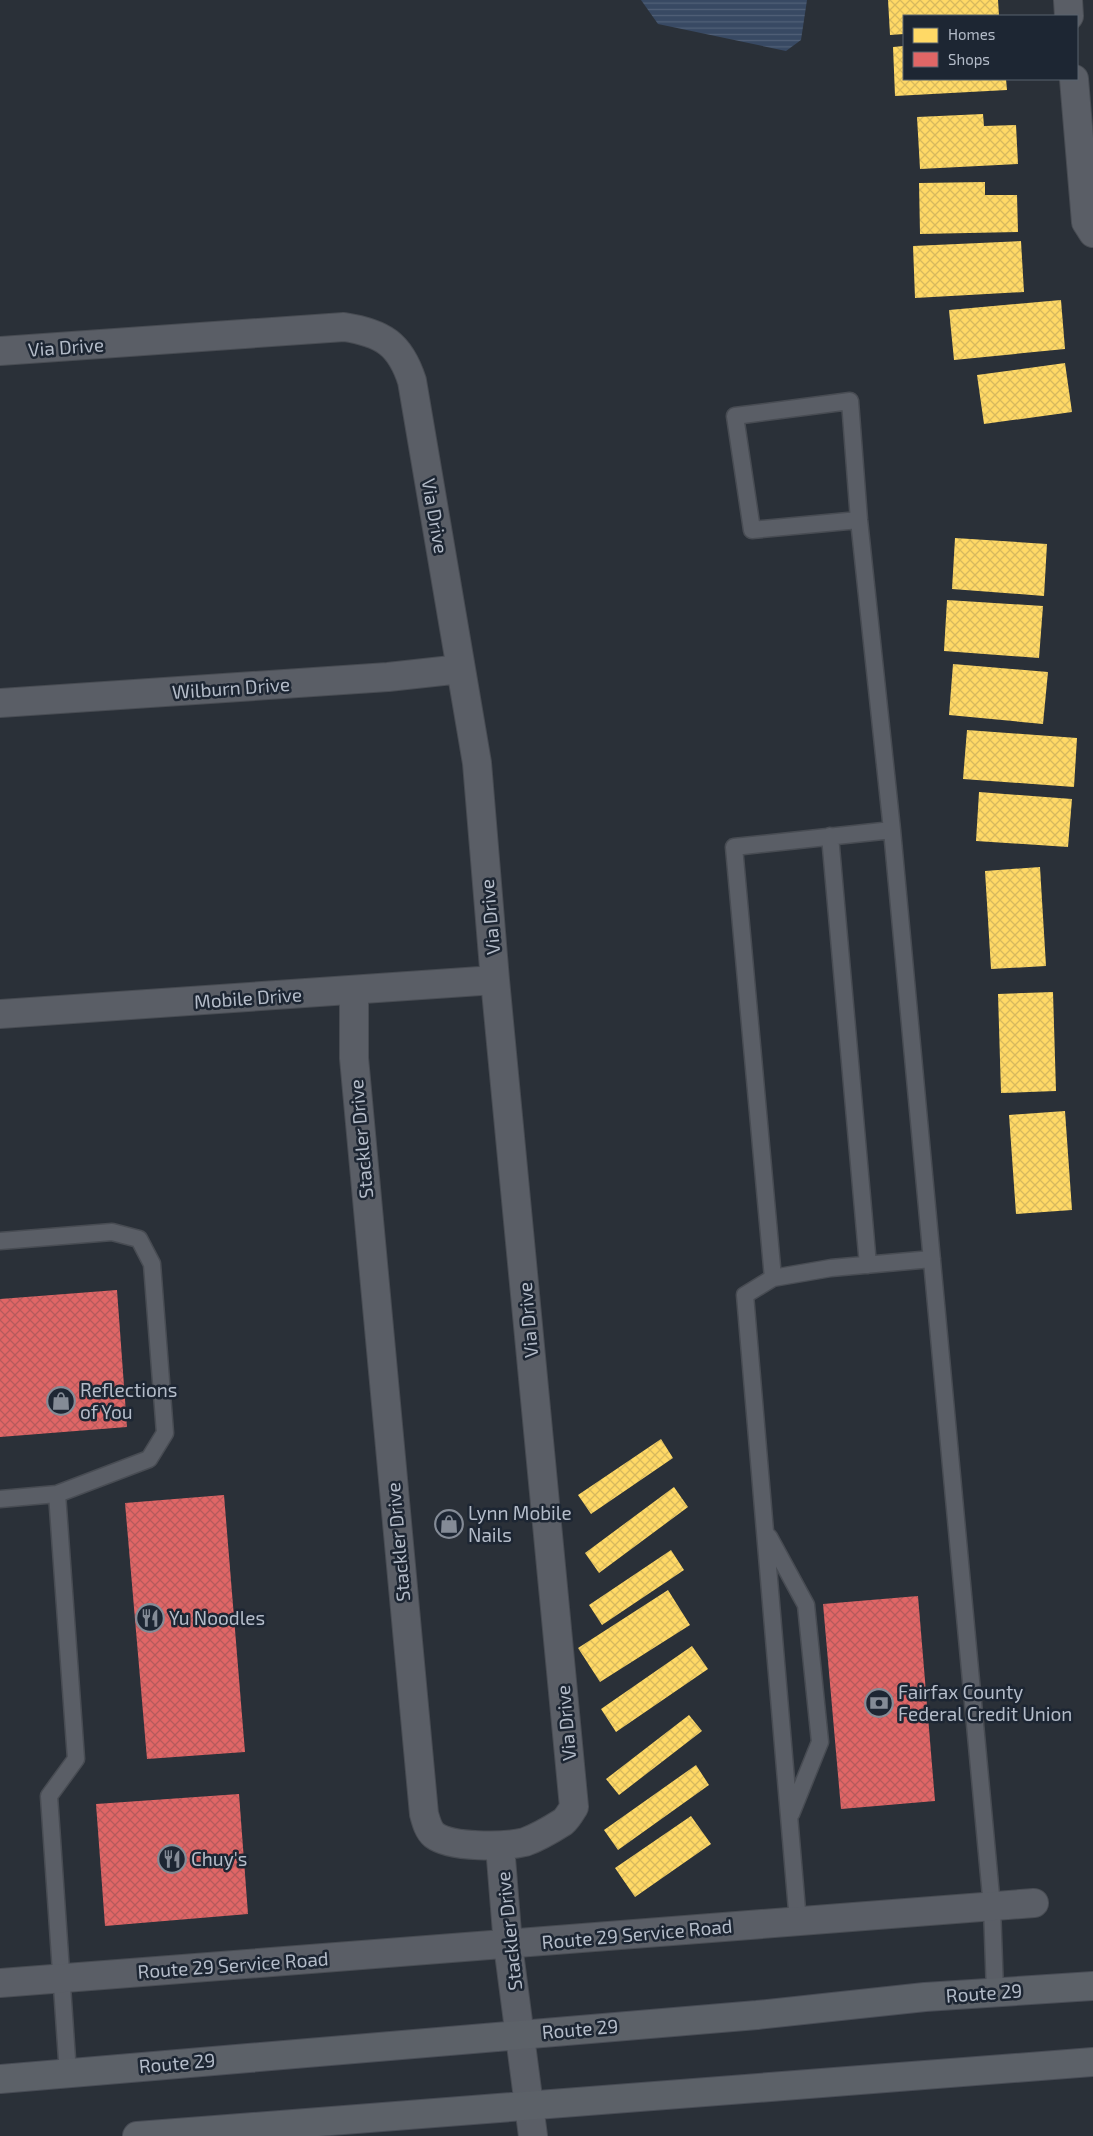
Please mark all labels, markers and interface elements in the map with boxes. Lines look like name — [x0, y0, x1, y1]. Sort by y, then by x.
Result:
legend — [903, 15, 1078, 80]
text: Homes — [948, 25, 995, 43]
text: Shops — [948, 50, 990, 68]
street label: Via Drive — [27, 332, 105, 361]
street label: Via Drive — [418, 476, 453, 555]
street label: Wilburn Drive — [171, 672, 291, 703]
street label: Via Drive — [475, 878, 504, 956]
street label: Mobile Drive — [193, 982, 303, 1013]
street label: Stackler Drive — [344, 1078, 377, 1200]
street label: Via Drive — [513, 1281, 542, 1359]
place label: Reflections of You — [80, 1378, 177, 1423]
shop icon: Reflections of You — [46, 1386, 76, 1416]
street label: Stackler Drive — [381, 1481, 414, 1603]
place label: Lynn Mobile Nails — [468, 1501, 572, 1546]
shop icon: Lynn Mobile Nails — [434, 1509, 464, 1539]
restaurant icon: Yu Noodles — [135, 1603, 165, 1633]
place label: Yu Noodles — [169, 1606, 265, 1629]
place label: Fairfax County Federal Credit Union — [898, 1680, 1072, 1725]
street label: Via Drive — [551, 1684, 580, 1762]
bank icon: Fairfax County Federal Credit Union — [864, 1688, 894, 1718]
restaurant icon: Chuy's — [157, 1844, 187, 1874]
place label: Chuy's — [191, 1847, 247, 1870]
street label: Stackler Drive — [491, 1870, 526, 1992]
street label: Route 29 Service Road — [541, 1914, 733, 1953]
street label: Route 29 Service Road — [137, 1946, 329, 1983]
street label: Route 29 — [945, 1978, 1023, 2007]
street label: Route 29 — [541, 2014, 619, 2043]
street label: Route 29 — [138, 2048, 216, 2077]

